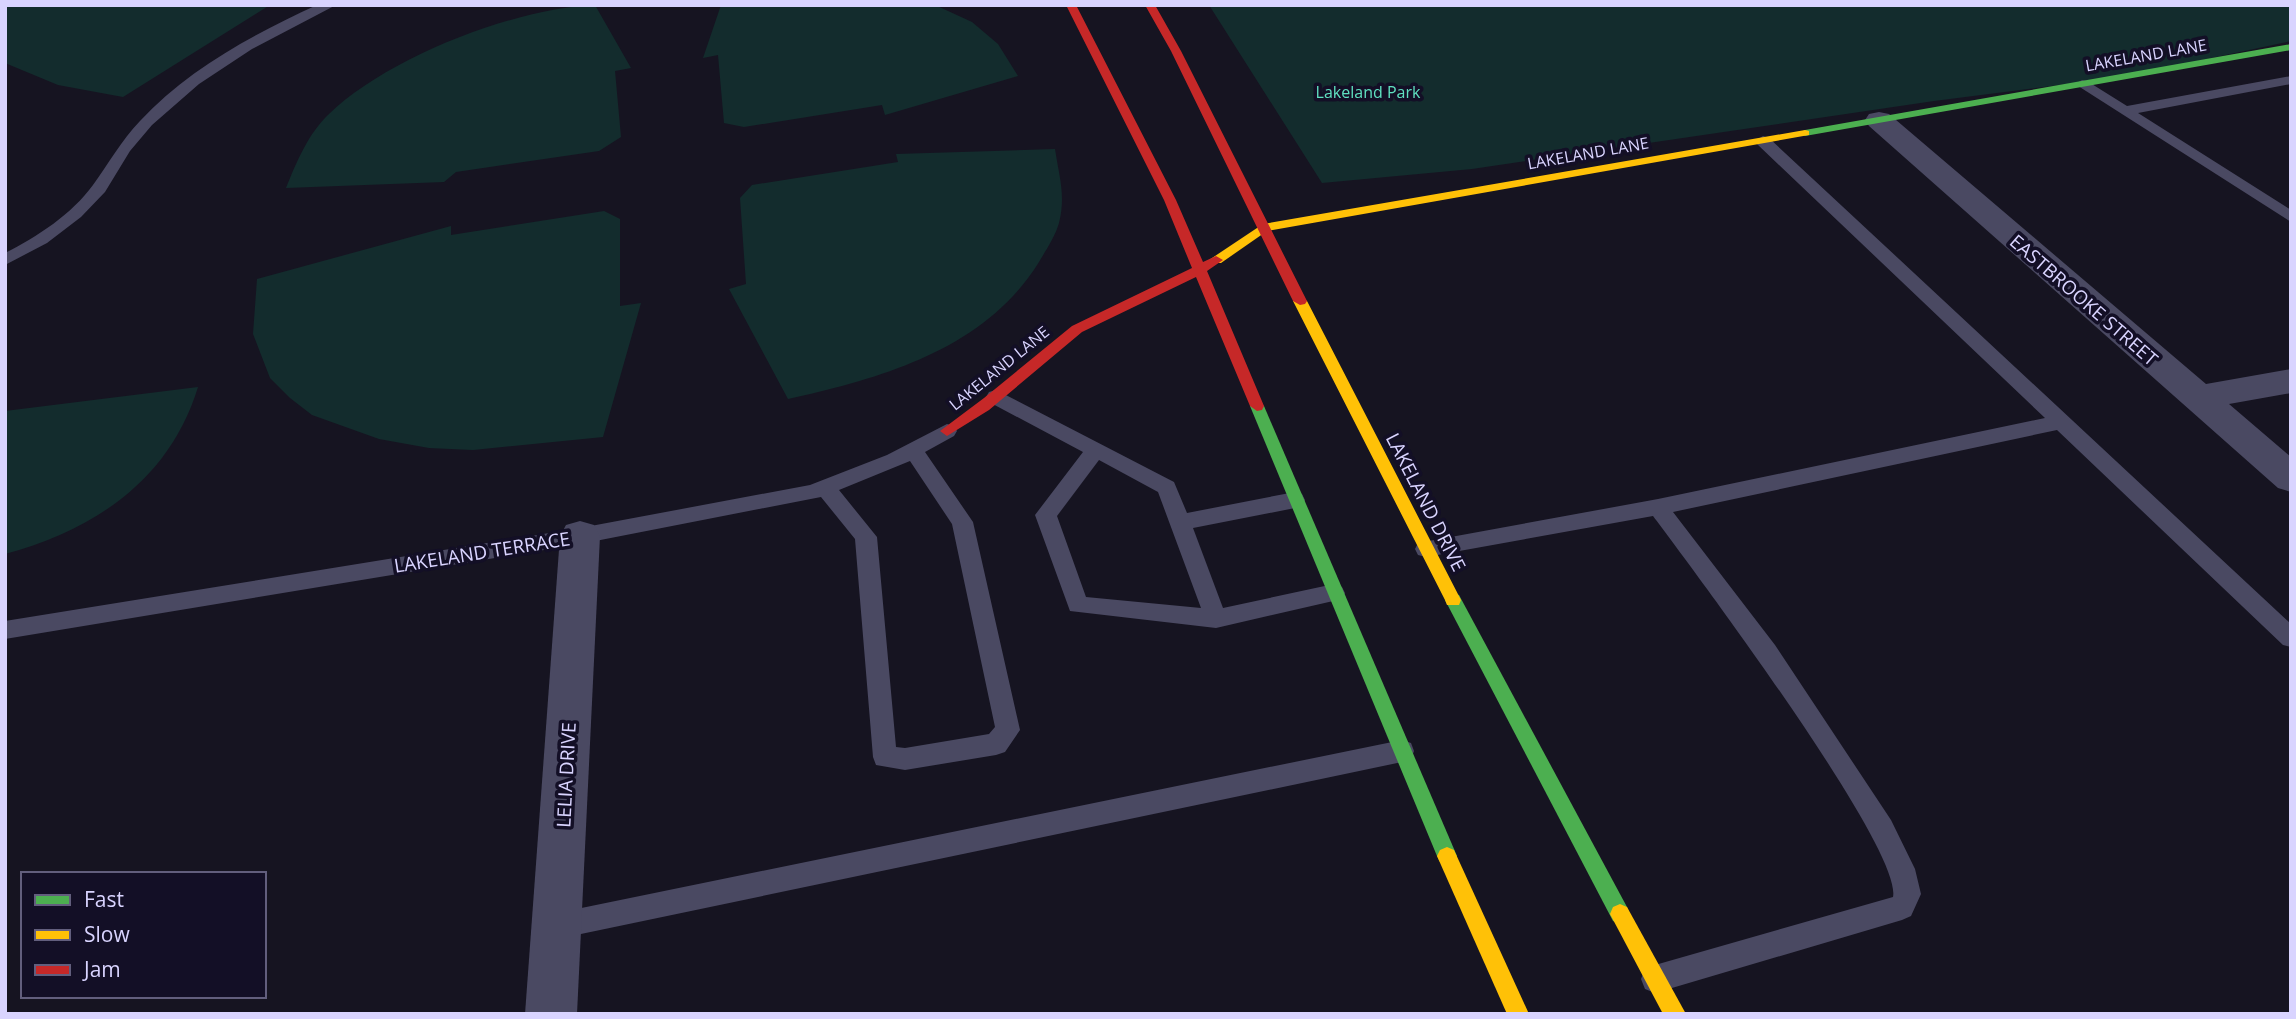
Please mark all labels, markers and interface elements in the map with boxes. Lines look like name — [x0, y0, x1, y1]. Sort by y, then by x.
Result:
street label: LAKELAND LANE — [2084, 34, 2208, 76]
park label: Lakeland Park — [1316, 81, 1421, 103]
street label: LAKELAND LANE — [1526, 132, 1650, 174]
street label: EASTBROOKE STREET — [2004, 228, 2164, 372]
street label: LAKELAND LANE — [944, 321, 1054, 415]
street label: LAKELAND DRIVE — [1380, 428, 1472, 576]
street label: LAKELAND TERRACE — [392, 525, 572, 579]
street label: LELIA DRIVE — [550, 722, 582, 828]
legend — [21, 872, 266, 998]
text: Fast — [84, 885, 124, 913]
text: Slow — [84, 920, 130, 948]
text: Jam — [82, 955, 121, 983]

